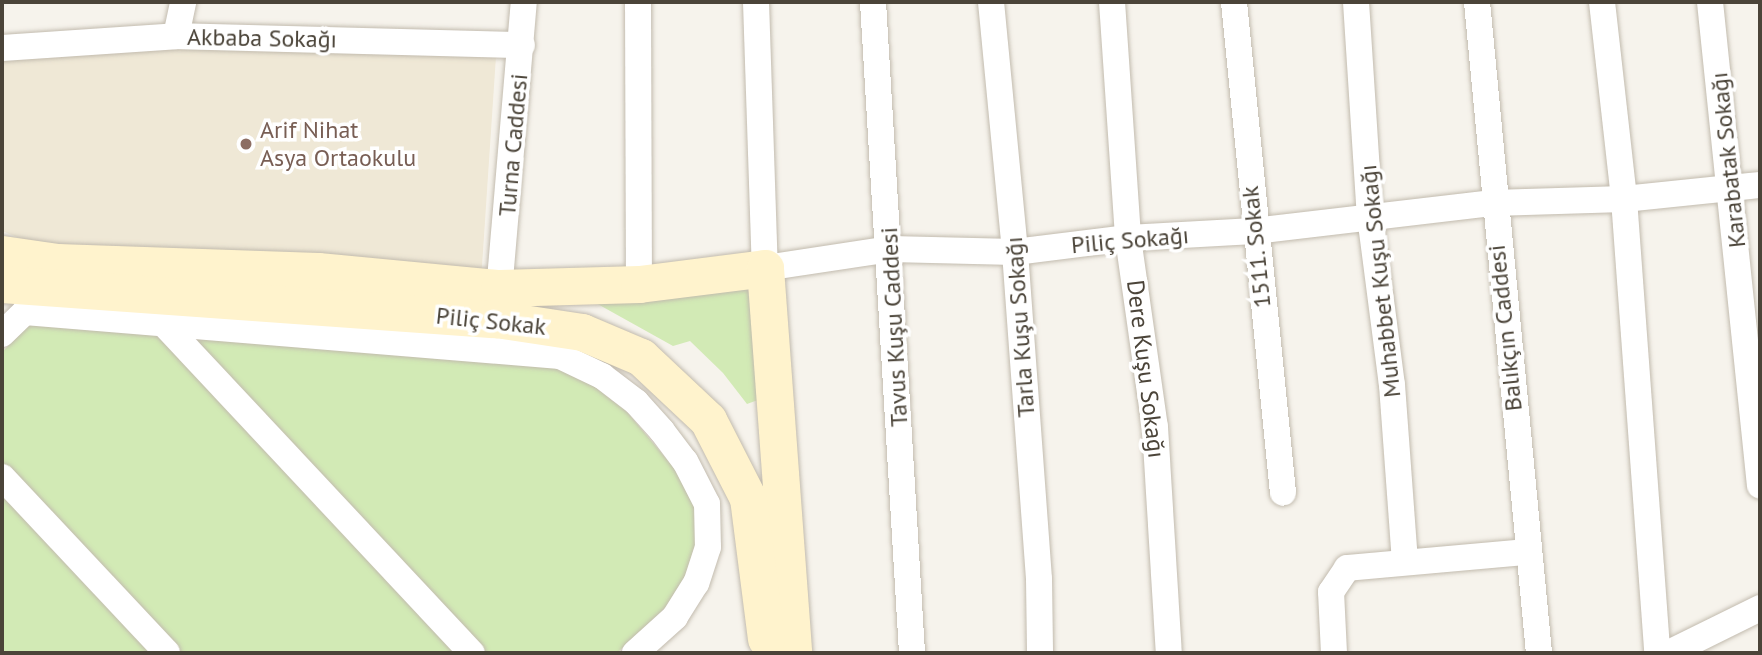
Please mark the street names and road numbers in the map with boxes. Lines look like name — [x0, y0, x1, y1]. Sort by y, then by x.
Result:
street label: Akbaba Sokağı — [187, 22, 337, 54]
street label: Karabatak Sokağı — [1704, 70, 1752, 250]
street label: Turna Caddesi — [492, 72, 534, 218]
street label: Muhabbet Kuşu Sokağı — [1353, 163, 1407, 399]
street label: 1511. Sokak — [1235, 184, 1277, 310]
street label: Piliç Sokağı — [1070, 220, 1190, 260]
street label: Tavus Kuşu Caddesi — [874, 226, 914, 428]
street label: Tarla Kuşu Sokağı — [999, 236, 1041, 418]
street label: Balıkçın Caddesi — [1482, 243, 1528, 413]
street label: Dere Kuşu Sokağı — [1121, 278, 1171, 460]
street label: Piliç Sokak — [434, 301, 548, 341]

